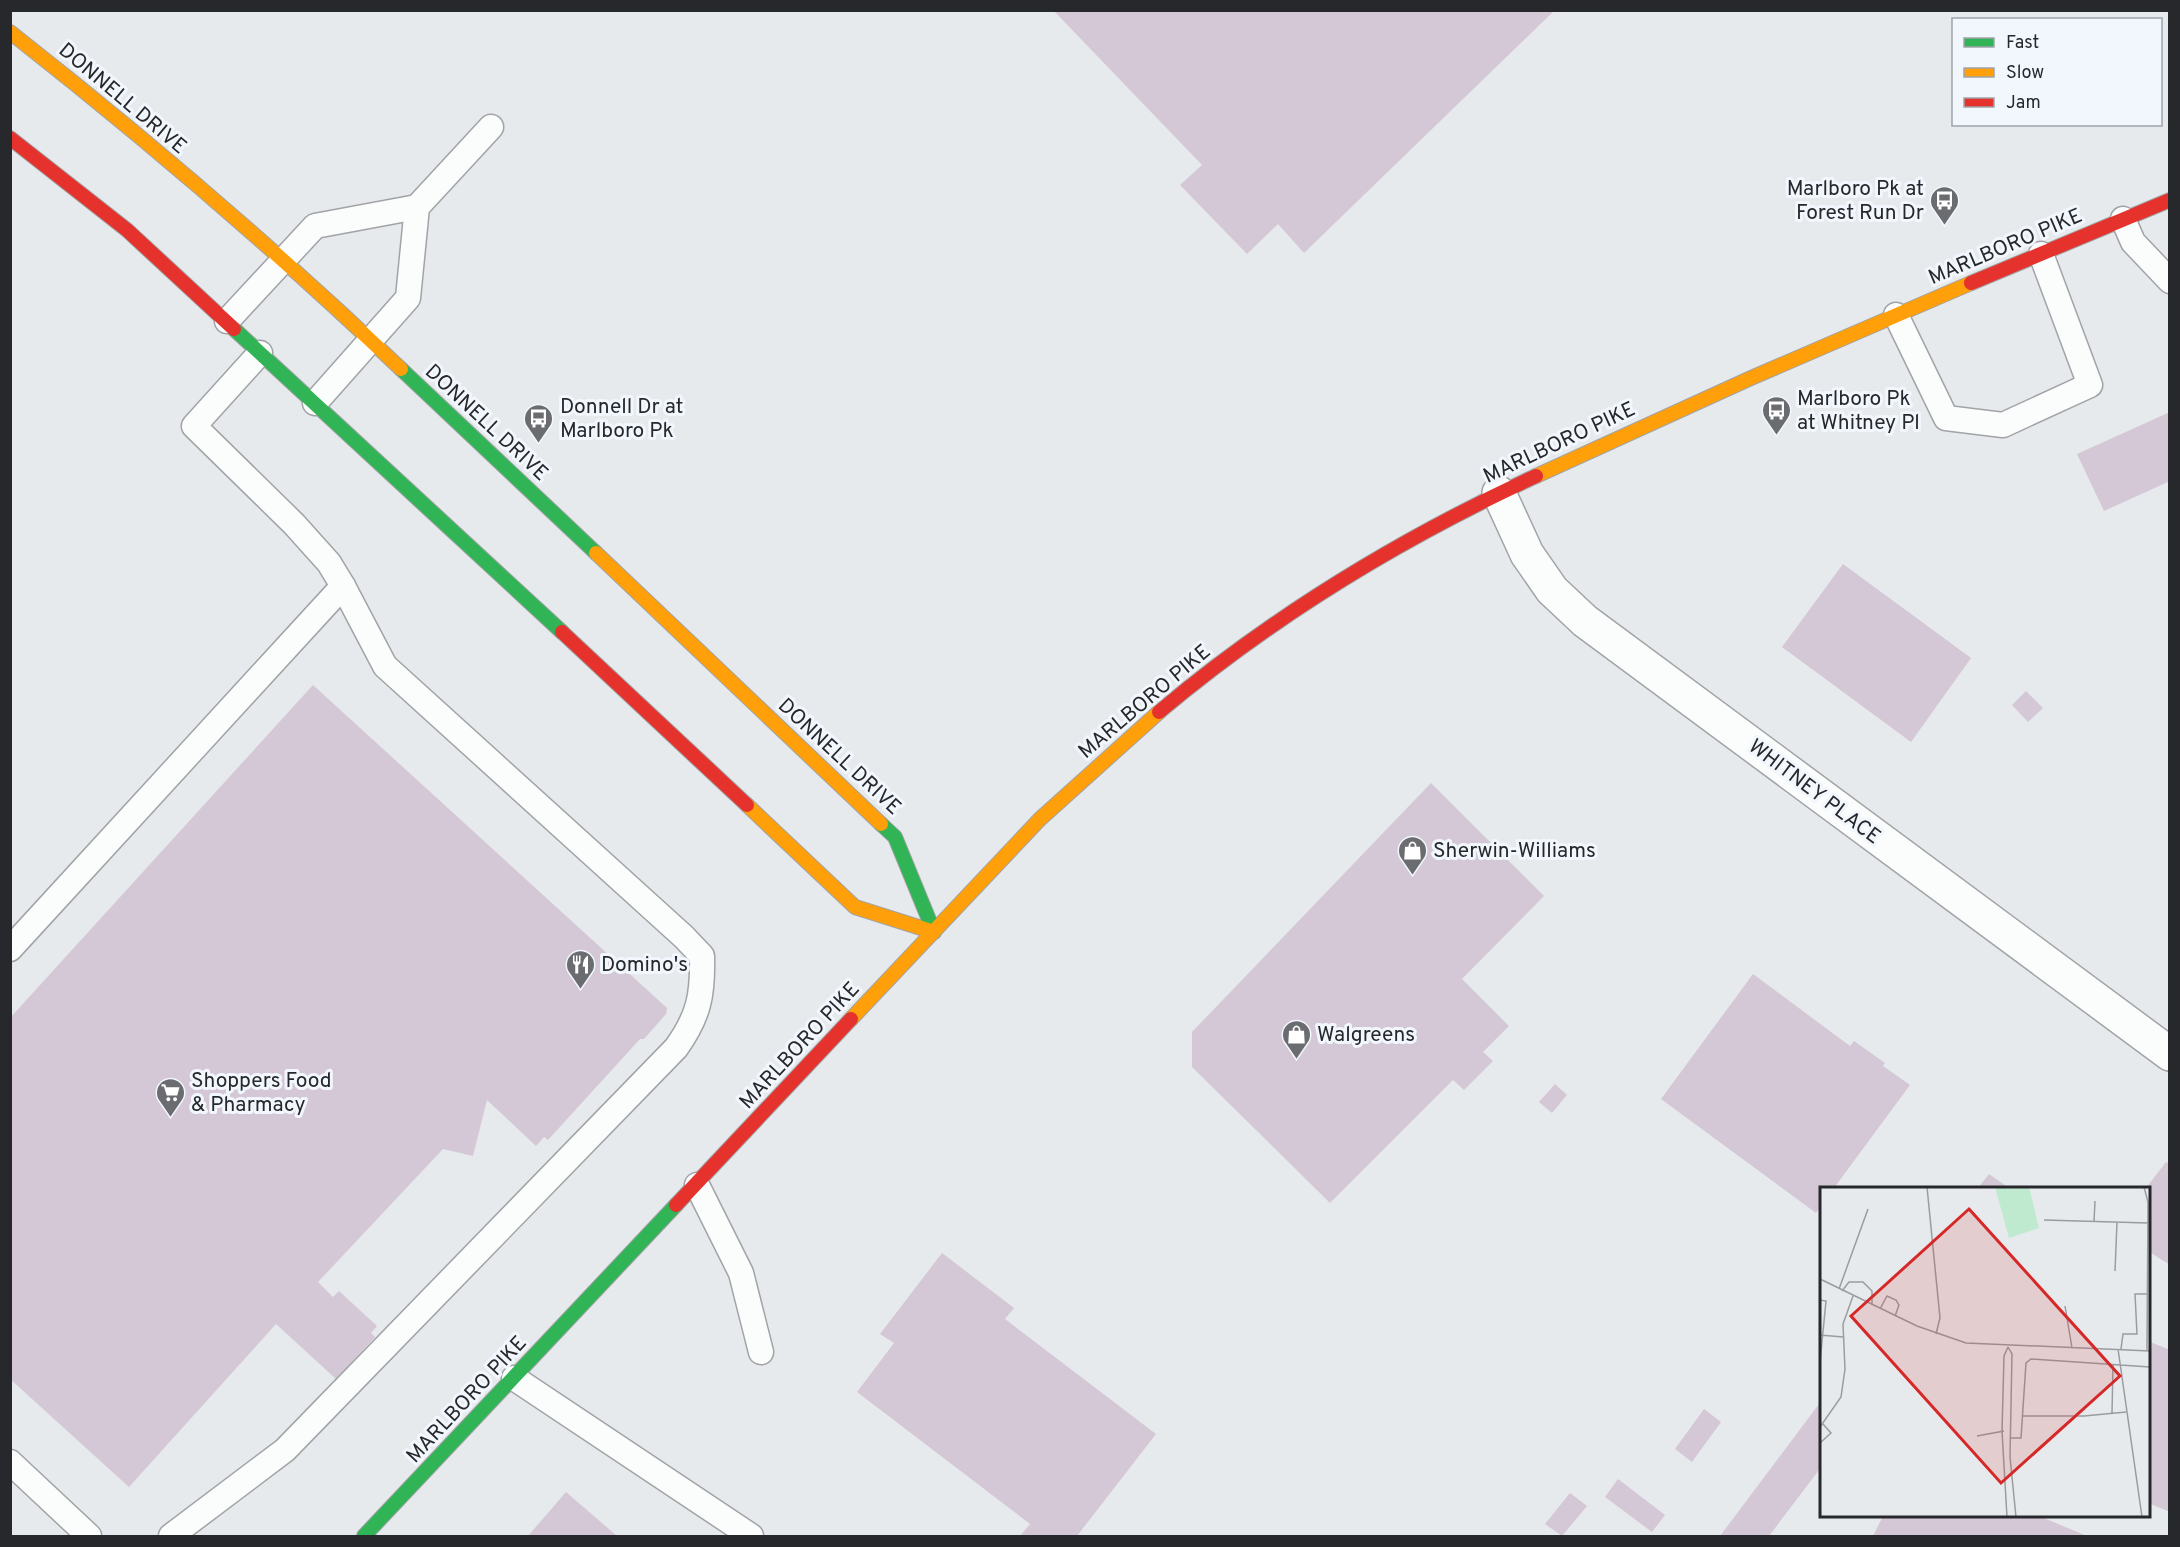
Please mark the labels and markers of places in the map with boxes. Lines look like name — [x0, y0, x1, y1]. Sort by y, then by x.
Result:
place label: Marlboro Pk at Forest Run Dr — [1787, 176, 1924, 227]
bus stop icon: Marlboro Pk at Forest Run Dr — [1929, 184, 1961, 226]
place label: Marlboro Pk at Whitney Pl — [1797, 386, 1920, 437]
place label: Donnell Dr at Marlboro Pk — [560, 394, 683, 445]
bus stop icon: Marlboro Pk at Whitney Pl — [1760, 394, 1792, 436]
bus stop icon: Donnell Dr at Marlboro Pk — [523, 402, 555, 444]
shop icon: Sherwin-Williams — [1396, 834, 1428, 876]
place label: Sherwin-Williams — [1433, 838, 1596, 865]
restaurant icon: Domino's — [564, 948, 596, 990]
place label: Domino's — [601, 952, 688, 979]
shop icon: Walgreens — [1280, 1018, 1312, 1060]
place label: Walgreens — [1317, 1022, 1415, 1049]
place label: Shoppers Food & Pharmacy — [191, 1068, 332, 1119]
supermarket icon: Shoppers Food & Pharmacy — [154, 1076, 186, 1118]

